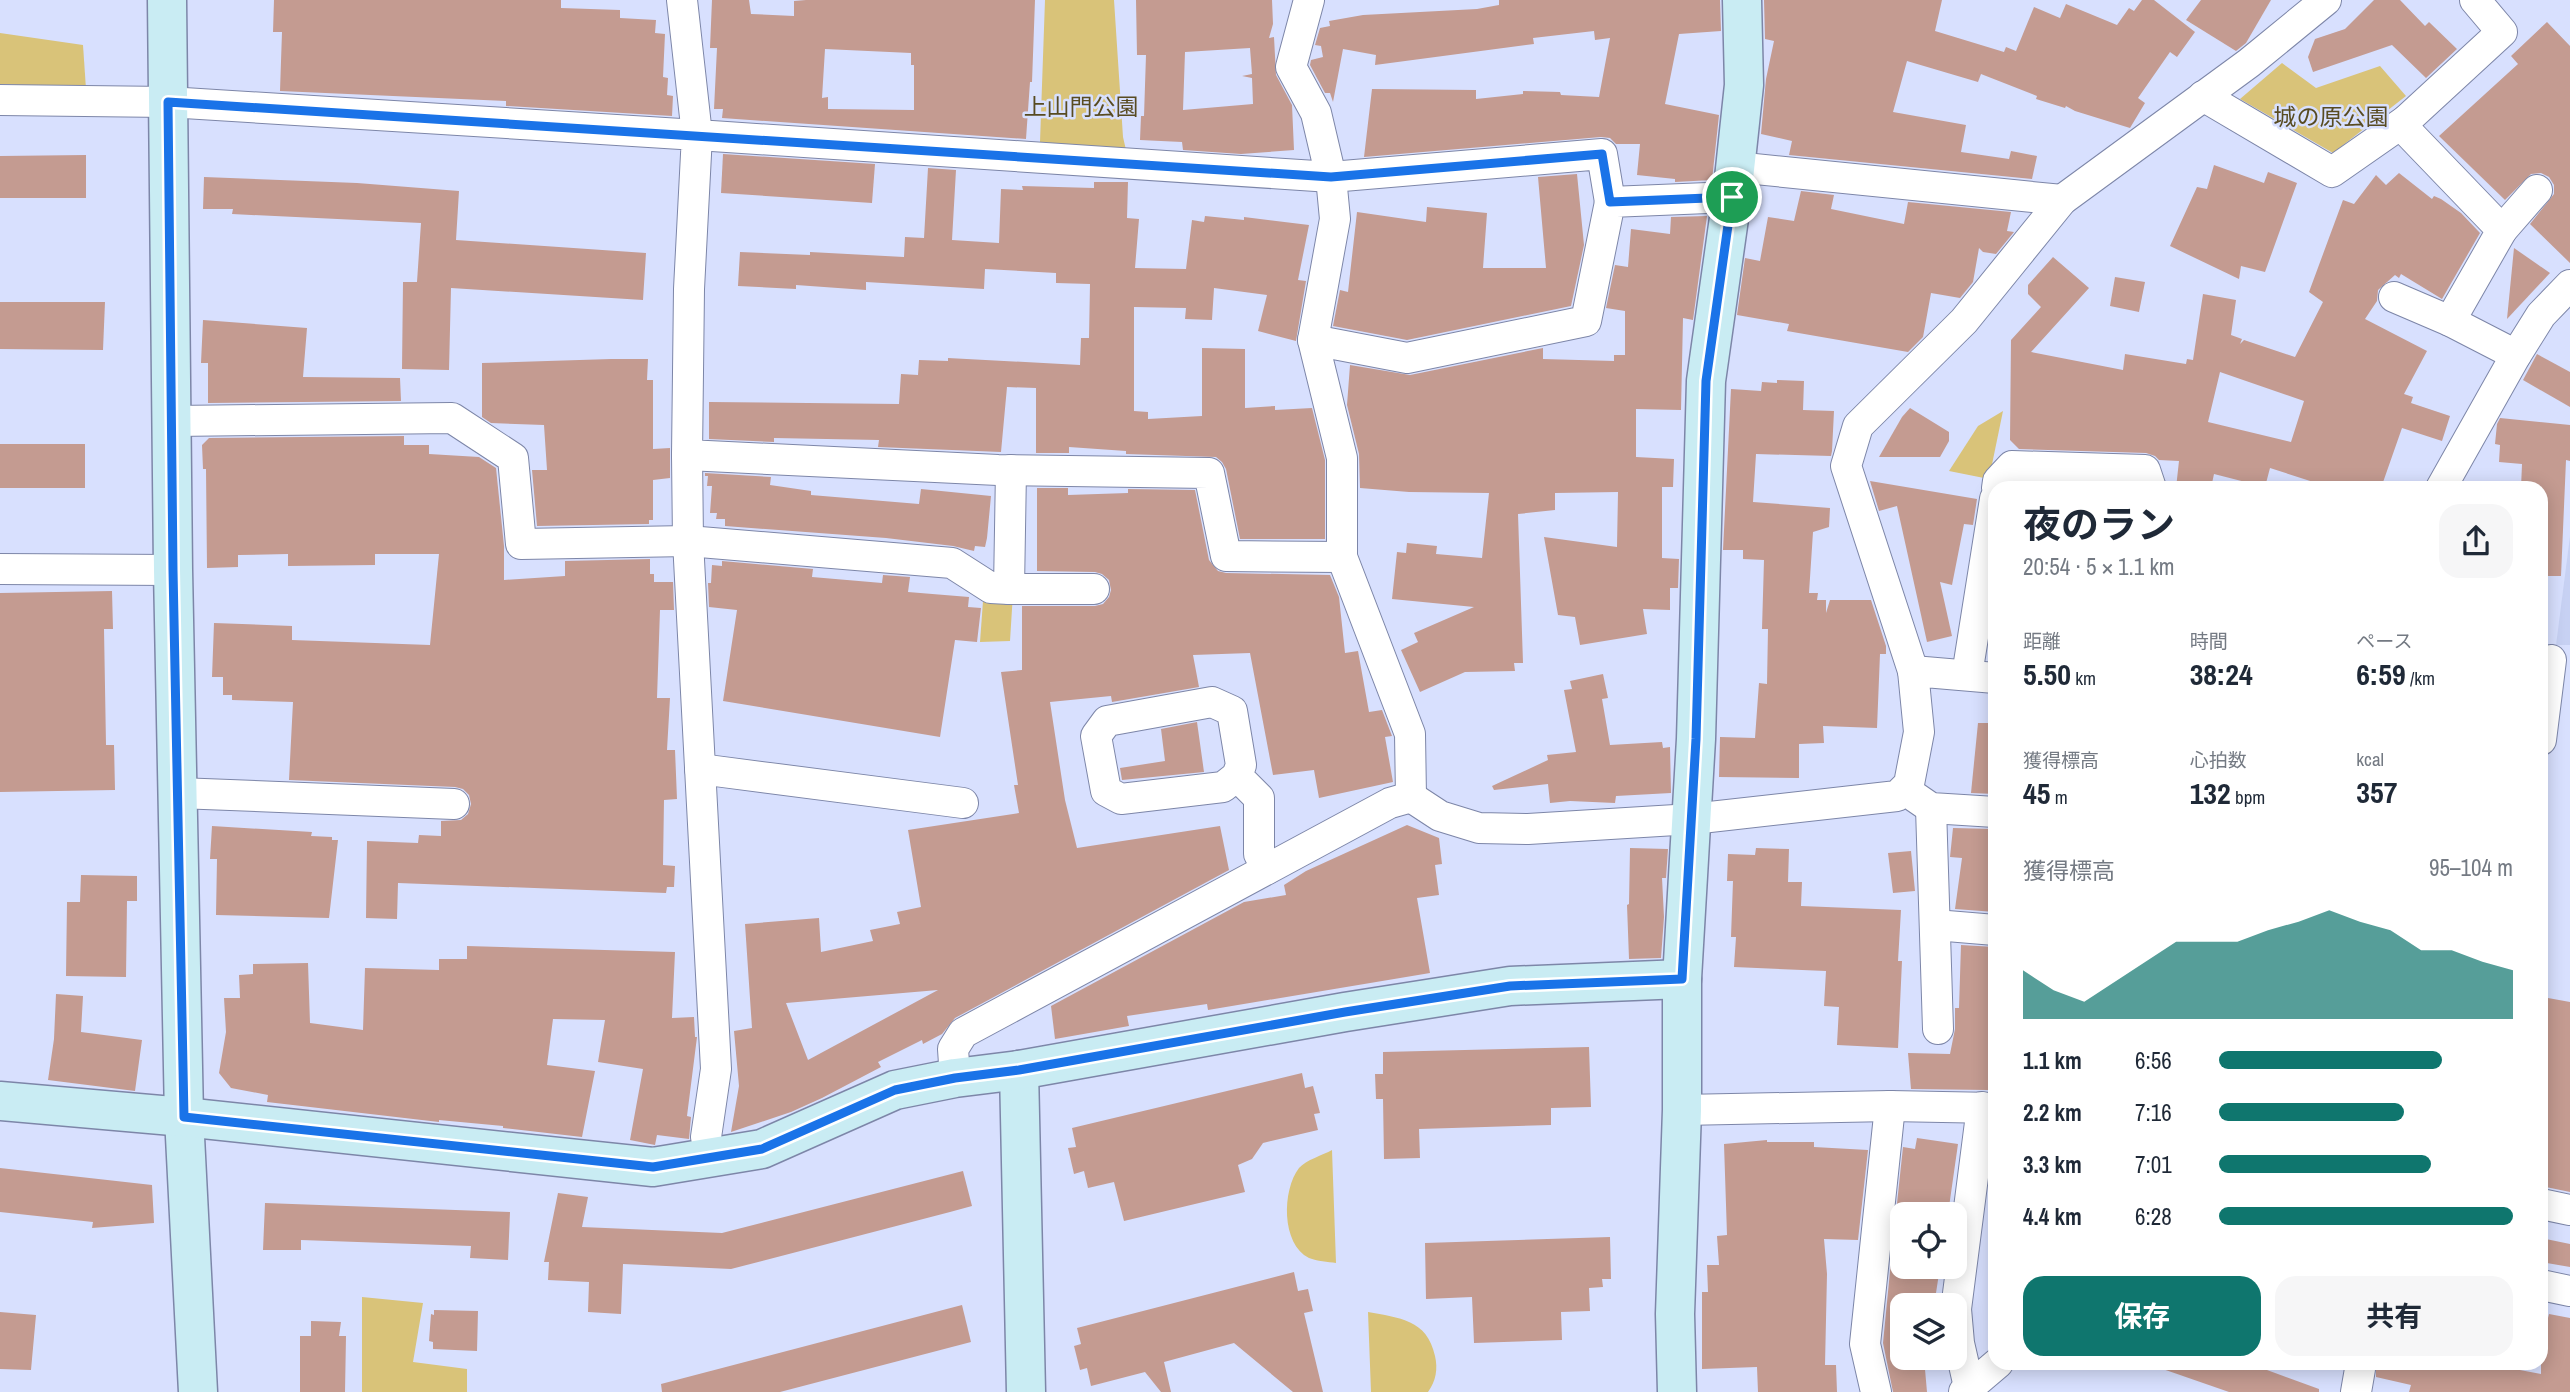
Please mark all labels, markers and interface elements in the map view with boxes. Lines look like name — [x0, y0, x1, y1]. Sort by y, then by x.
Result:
park label: 上山門公園 — [1024, 91, 1139, 122]
park label: 城の原公園 — [2274, 101, 2389, 132]
pin — [1702, 167, 1762, 227]
icon: arrive — [1713, 178, 1751, 216]
text: 夜のラン — [2023, 499, 2175, 550]
button: share — [2439, 504, 2513, 578]
text: 20:54 · 5 × 1.1 km — [2023, 551, 2175, 582]
text: 距離 — [2023, 628, 2061, 654]
text: 時間 — [2190, 628, 2228, 654]
text: ペース — [2356, 628, 2412, 654]
text: 5.50 — [2023, 654, 2071, 694]
text: 38:24 — [2190, 654, 2253, 694]
text: 6:59 — [2356, 654, 2406, 694]
text: km — [2071, 665, 2096, 691]
text: /km — [2406, 665, 2435, 691]
text: kcal — [2356, 746, 2384, 772]
text: 獲得標高 — [2023, 747, 2099, 773]
text: 心拍数 — [2190, 747, 2247, 773]
text: 357 — [2356, 772, 2397, 812]
text: 45 — [2023, 773, 2050, 813]
text: 132 — [2190, 773, 2231, 813]
text: m — [2050, 784, 2068, 810]
text: bpm — [2231, 784, 2265, 810]
text: 95–104 m — [2429, 852, 2513, 883]
text: 獲得標高 — [2023, 855, 2115, 886]
text: 1.1 km — [2023, 1045, 2082, 1076]
text: 6:56 — [2135, 1045, 2172, 1076]
text: 2.2 km — [2023, 1097, 2082, 1128]
text: 7:16 — [2135, 1097, 2172, 1128]
text: 3.3 km — [2023, 1149, 2082, 1180]
text: 7:01 — [2135, 1149, 2172, 1180]
text: 4.4 km — [2023, 1201, 2082, 1232]
text: 6:28 — [2135, 1201, 2172, 1232]
map controls — [1890, 1202, 1967, 1370]
button: locate — [1890, 1202, 1967, 1279]
button: 保存 — [2023, 1276, 2261, 1356]
button: 共有 — [2275, 1276, 2513, 1356]
button: layers — [1890, 1293, 1967, 1370]

